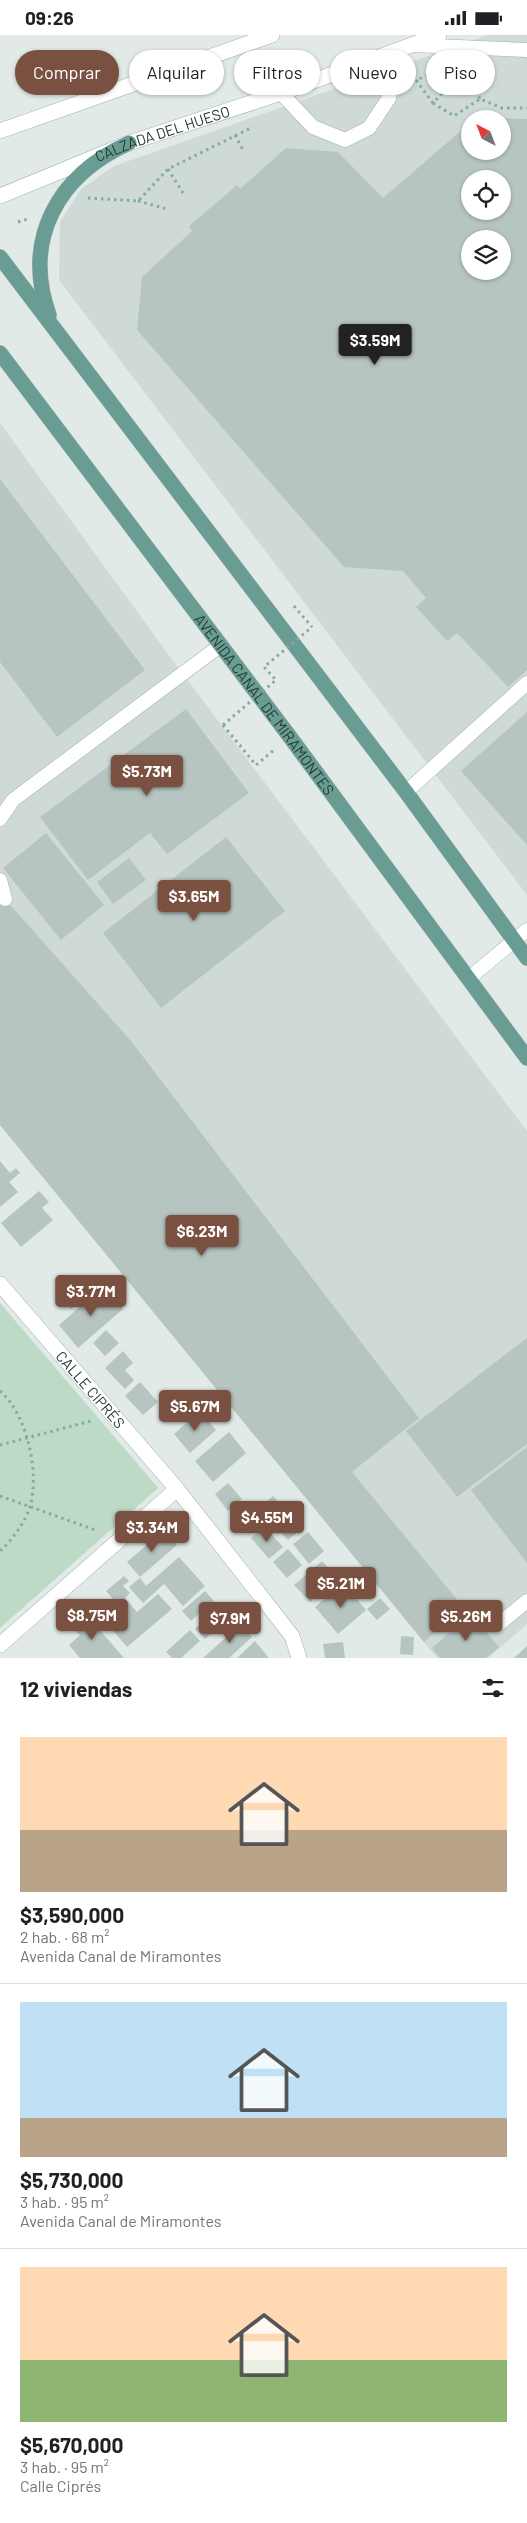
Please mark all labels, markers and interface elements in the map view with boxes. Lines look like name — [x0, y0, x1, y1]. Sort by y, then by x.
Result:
text: 09:26 — [25, 6, 74, 29]
chip: Comprar — [15, 50, 119, 95]
chip: Alquilar — [129, 50, 224, 95]
chip: Filtros — [234, 50, 320, 95]
chip: Nuevo — [330, 50, 416, 95]
chip: Piso — [426, 50, 495, 95]
street label: CALZADA DEL HUESO — [92, 102, 232, 165]
north arrow — [461, 110, 511, 160]
map controls — [461, 110, 511, 280]
button: locate — [461, 170, 511, 220]
button: layers — [461, 230, 511, 280]
pin: $3.59M — [334, 323, 416, 366]
text: $3.59M — [350, 330, 400, 349]
street label: AVENIDA CANAL DE MIRAMONTES — [191, 610, 339, 798]
pin: $5.73M — [106, 755, 188, 797]
text: $5.73M — [122, 761, 172, 780]
pin: $3.65M — [153, 879, 235, 922]
text: $3.65M — [169, 886, 219, 905]
pin: $6.23M — [161, 1215, 243, 1257]
text: $6.23M — [177, 1221, 227, 1240]
pin: $3.77M — [50, 1275, 132, 1317]
text: $3.77M — [66, 1281, 116, 1300]
street label: CALLE CIPRÉS — [53, 1347, 129, 1432]
pin: $5.67M — [154, 1389, 236, 1432]
text: $5.67M — [170, 1396, 220, 1415]
pin: $4.55M — [226, 1501, 308, 1543]
text: $4.55M — [241, 1507, 293, 1526]
pin: $3.34M — [111, 1511, 193, 1553]
text: $3.34M — [126, 1517, 178, 1536]
pin: $5.21M — [300, 1567, 382, 1609]
text: $5.21M — [317, 1573, 365, 1592]
pin: $8.75M — [51, 1599, 133, 1641]
pin: $5.26M — [425, 1599, 507, 1642]
pin: $7.9M — [195, 1601, 265, 1644]
text: $8.75M — [67, 1605, 117, 1624]
text: $5.26M — [440, 1606, 492, 1625]
text: $7.9M — [210, 1608, 250, 1627]
icon: filters — [479, 1674, 507, 1702]
text: 12 viviendas — [20, 1676, 132, 1701]
icon: home — [219, 1769, 309, 1859]
text: $3,590,000 — [20, 1902, 124, 1927]
text: 2 hab. · 68 m² — [20, 1927, 109, 1946]
text: Avenida Canal de Miramontes — [20, 1946, 221, 1965]
icon: home — [219, 2035, 309, 2125]
text: $5,730,000 — [20, 2167, 124, 2192]
text: 3 hab. · 95 m² — [20, 2192, 109, 2211]
text: Avenida Canal de Miramontes — [20, 2211, 221, 2230]
icon: home — [219, 2300, 309, 2390]
text: $5,670,000 — [20, 2432, 124, 2457]
text: 3 hab. · 95 m² — [20, 2457, 109, 2476]
text: Calle Ciprés — [20, 2476, 101, 2495]

